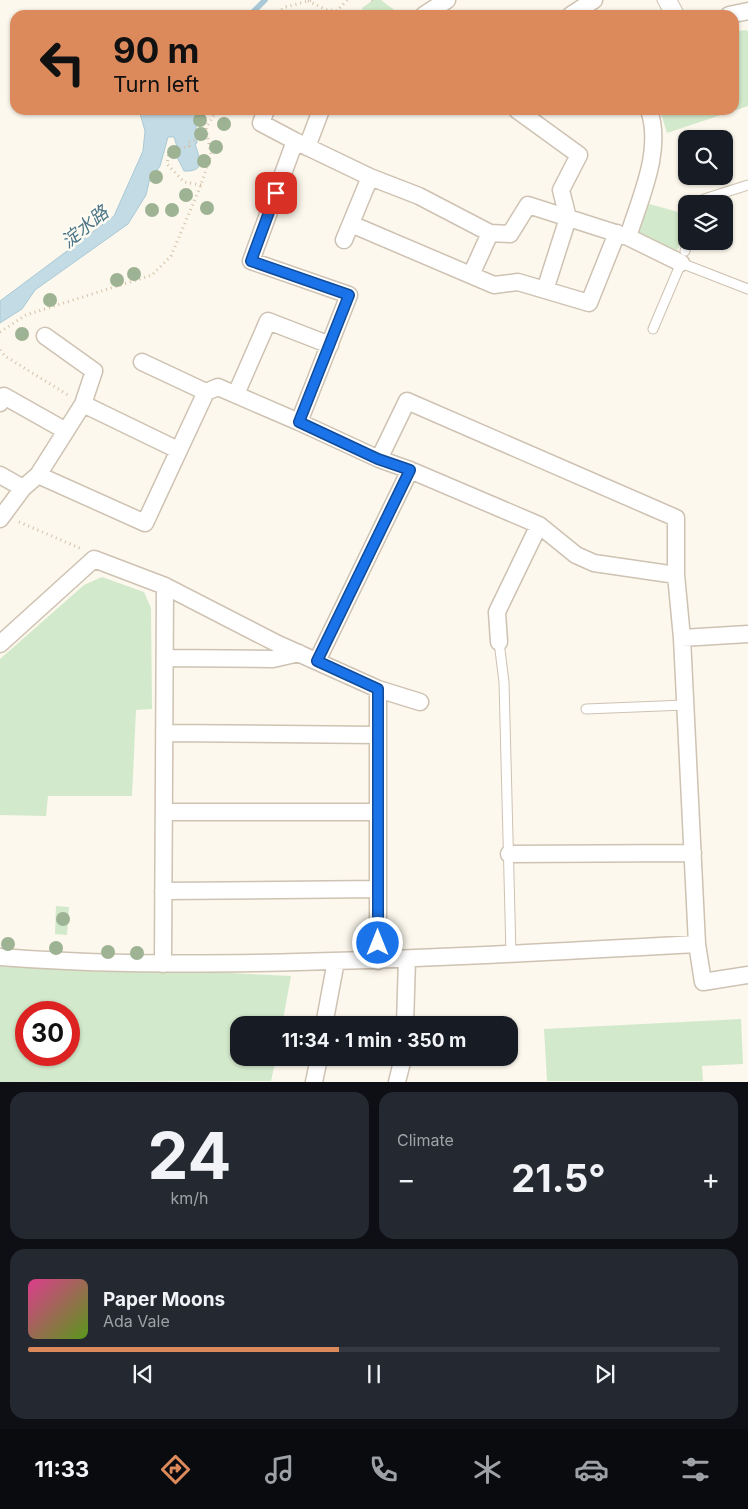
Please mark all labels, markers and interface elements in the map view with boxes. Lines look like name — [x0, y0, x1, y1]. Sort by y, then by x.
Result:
text: 90 m — [113, 29, 200, 71]
icon: left — [30, 30, 95, 95]
text: Turn left — [113, 71, 199, 97]
map controls — [678, 130, 733, 250]
button: search — [678, 130, 733, 185]
pin — [255, 172, 297, 214]
icon: arrive — [262, 179, 290, 207]
button: layers — [678, 195, 733, 250]
water label: 淀水路 — [57, 200, 114, 252]
position arrow — [351, 916, 403, 968]
speed limit sign: 30 — [15, 1001, 80, 1066]
text: 11:34 · 1 min · 350 m — [282, 1029, 466, 1052]
text: 24 — [148, 1116, 231, 1195]
text: Climate — [397, 1130, 454, 1150]
text: 21.5° — [511, 1155, 606, 1201]
text: − — [397, 1162, 416, 1196]
text: + — [701, 1162, 720, 1196]
text: km/h — [170, 1188, 209, 1208]
text: Paper Moons — [103, 1288, 225, 1311]
text: Ada Vale — [103, 1311, 170, 1331]
icon: previous — [129, 1360, 157, 1388]
icon: pause — [360, 1360, 388, 1388]
icon: next — [591, 1360, 619, 1388]
icon: directions — [158, 1452, 193, 1487]
icon: music — [262, 1452, 297, 1487]
icon: phone — [366, 1452, 401, 1487]
icon: climate — [470, 1452, 505, 1487]
icon: car — [574, 1452, 609, 1487]
icon: filters — [678, 1452, 713, 1487]
text: 11:33 — [35, 1456, 89, 1482]

